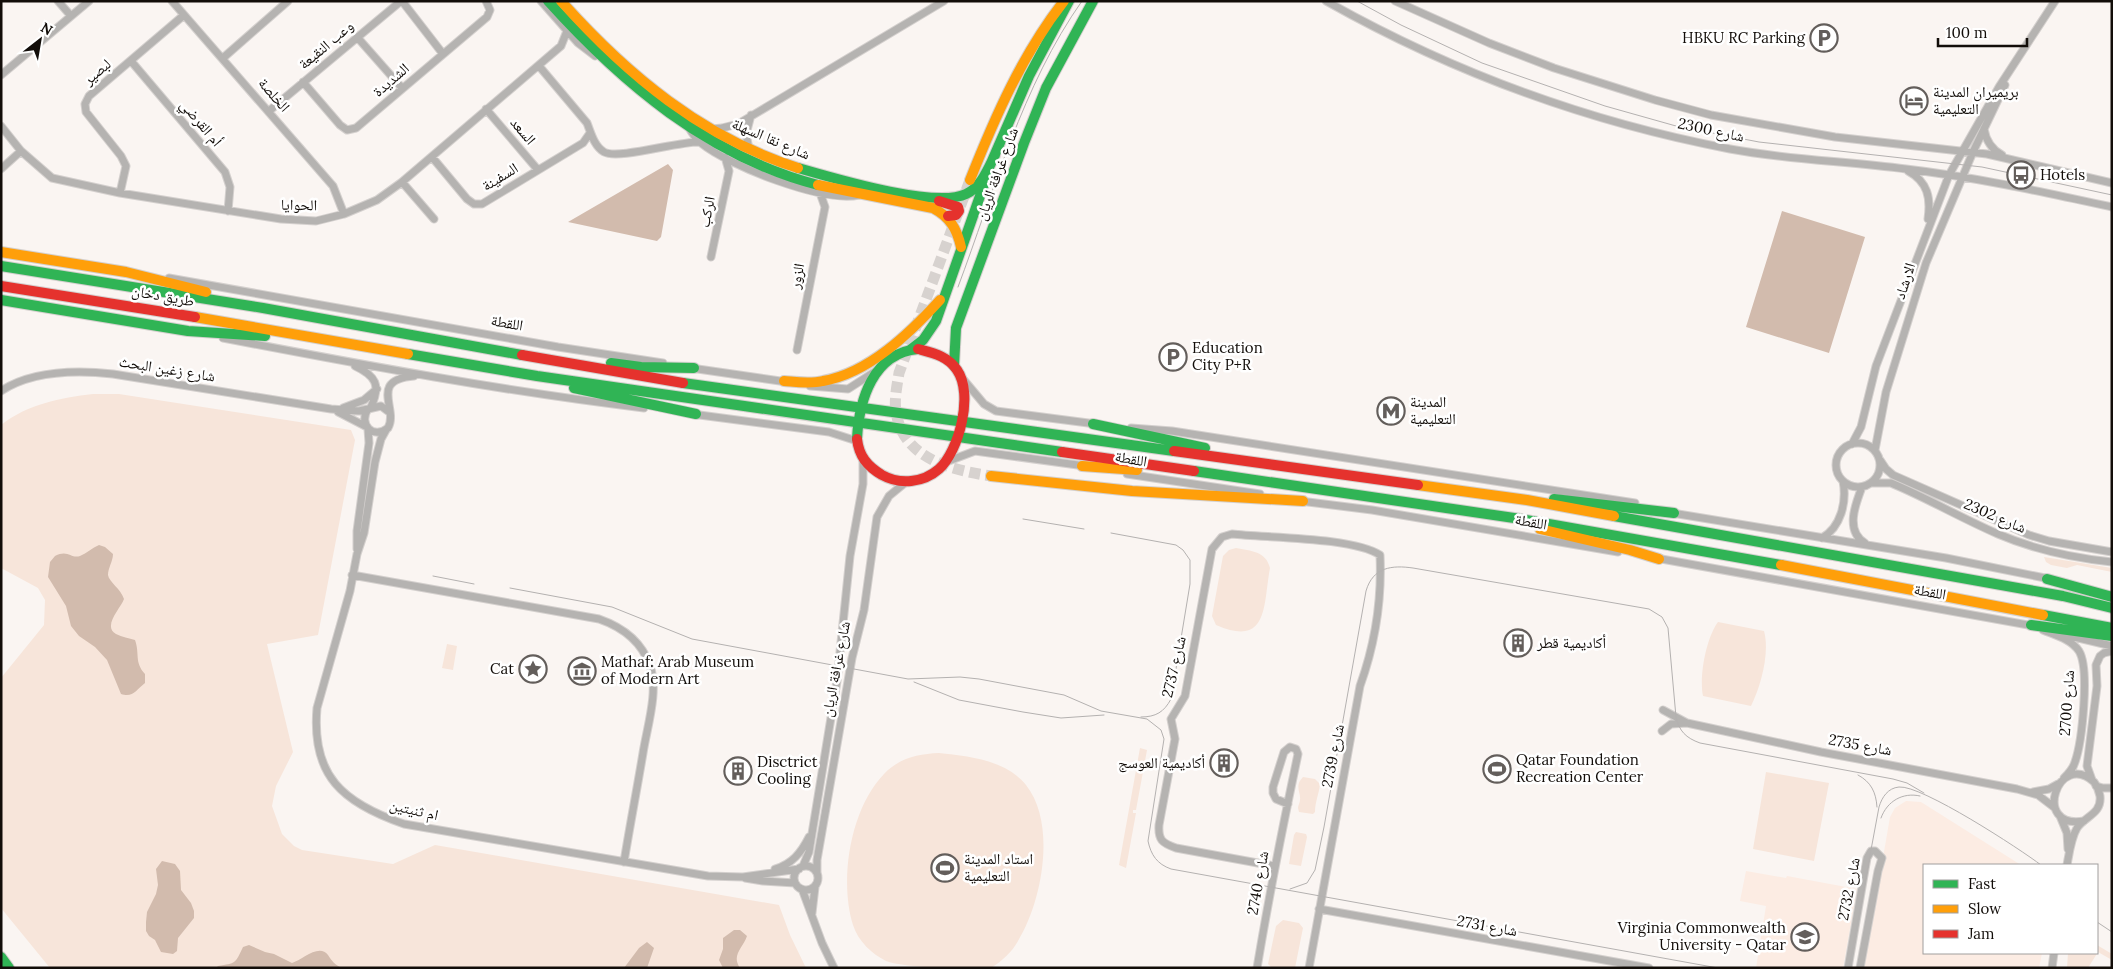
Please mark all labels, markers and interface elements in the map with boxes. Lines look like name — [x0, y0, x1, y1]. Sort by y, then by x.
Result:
north arrow — [15, 15, 65, 65]
scale bar — [1938, 15, 2027, 47]
street label: وعب النقيعة — [294, 16, 357, 73]
text: N — [37, 18, 56, 39]
parking icon: HBKU RC Parking — [1809, 23, 1839, 53]
text: 100 m — [1946, 23, 1987, 42]
place label: HBKU RC Parking — [1682, 28, 1806, 47]
street label: لبصير — [78, 54, 114, 90]
street label: الشديدة — [369, 59, 413, 101]
street label: الخلصة — [254, 74, 294, 116]
place label: بريميران المدينة التعليمية — [1933, 82, 2019, 118]
hotel icon: بريميران المدينة التعليمية — [1899, 86, 1929, 116]
street label: أم القرضي — [174, 95, 227, 152]
street label: السعد — [506, 113, 540, 148]
street label: شارع 2300 — [1676, 113, 1746, 147]
street label: شارع نقا السهلة — [729, 114, 813, 164]
street label: شارع غرافة الريان — [971, 125, 1023, 223]
street label: السفينة — [478, 158, 521, 195]
bus stop icon: Hotels — [2006, 160, 2036, 190]
place label: Hotels — [2040, 165, 2085, 184]
street label: الحوايا — [281, 195, 317, 214]
street label: الركب — [694, 195, 719, 229]
street label: الارشاد — [1890, 260, 1919, 301]
street label: الزور — [785, 262, 808, 291]
street label: طريق دخان — [130, 281, 196, 311]
street label: اللقطة — [489, 310, 525, 335]
place label: Education City P+R — [1192, 338, 1263, 374]
parking icon: Education City P+R — [1158, 342, 1188, 372]
street label: شارع زغين البحث — [117, 352, 217, 387]
place label: المدينة التعليمية — [1410, 392, 1456, 428]
metro station icon: المدينة التعليمية — [1376, 396, 1406, 426]
street label: اللقطة — [1113, 446, 1149, 471]
street label: شارع 2302 — [1961, 494, 2029, 538]
street label: اللقطة — [1513, 509, 1549, 534]
street label: اللقطة — [1912, 579, 1948, 604]
street label: شارع غرافة الريان — [817, 619, 855, 719]
building icon: أكاديمية قطر — [1503, 628, 1533, 658]
place label: أكاديمية قطر — [1536, 633, 1606, 652]
street label: شارع 2737 — [1157, 634, 1191, 700]
place label: Mathaf: Arab Museum of Modern Art — [601, 652, 754, 688]
place icon: Cat — [518, 654, 548, 684]
museum icon: Mathaf: Arab Museum of Modern Art — [567, 656, 597, 686]
place label: Cat — [490, 659, 514, 678]
street label: شارع 2700 — [2055, 669, 2079, 737]
street label: شارع 2739 — [1317, 722, 1349, 790]
street label: شارع 2735 — [1827, 730, 1893, 760]
building icon: أكاديمية العوسج — [1209, 748, 1239, 778]
place label: Qatar Foundation Recreation Center — [1516, 750, 1644, 786]
place label: Disctrict Cooling — [757, 752, 818, 788]
place label: أكاديمية العوسج — [1118, 753, 1205, 773]
sports icon: Qatar Foundation Recreation Center — [1482, 754, 1512, 784]
building icon: Disctrict Cooling — [723, 756, 753, 786]
street label: ام ثنيتين — [388, 795, 440, 825]
place label: استاد المدينة التعليمية — [964, 849, 1033, 885]
street label: شارع 2740 — [1243, 849, 1273, 917]
sports icon: استاد المدينة التعليمية — [930, 853, 960, 883]
street label: شارع 2732 — [1833, 856, 1865, 922]
legend — [1923, 864, 2098, 954]
text: Fast — [1968, 874, 1996, 893]
text: Slow — [1968, 899, 2001, 918]
street label: شارع 2731 — [1455, 911, 1519, 941]
place label: Virginia Commonwealth University - Qatar — [1617, 918, 1786, 954]
school or university icon: Virginia Commonwealth University - Qatar — [1790, 922, 1820, 952]
text: Jam — [1967, 924, 1995, 943]

